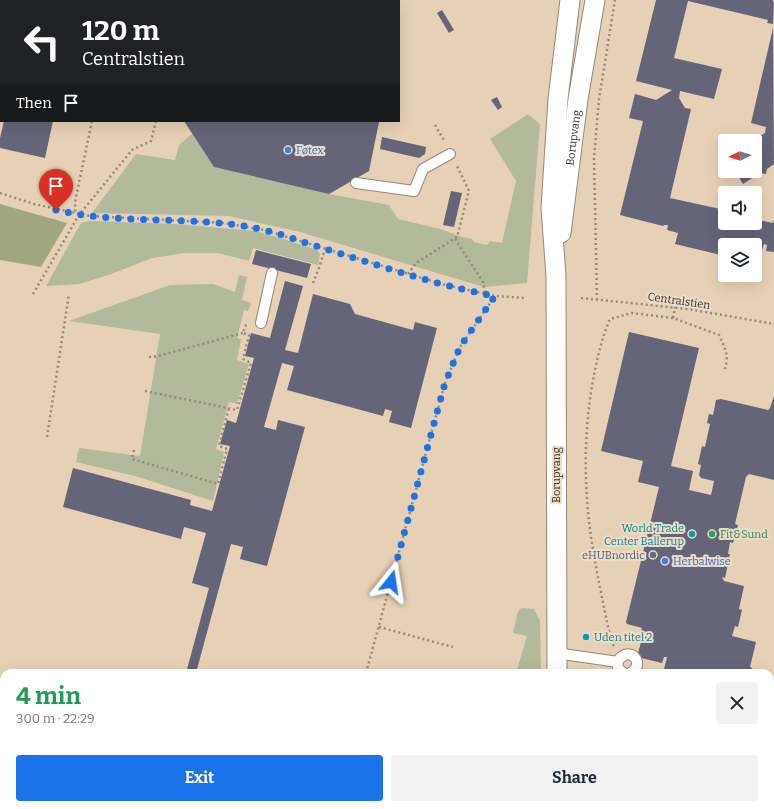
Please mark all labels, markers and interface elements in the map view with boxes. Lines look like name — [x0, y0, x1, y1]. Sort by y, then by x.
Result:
text: 120 m — [82, 14, 159, 47]
icon: left — [16, 16, 68, 68]
text: Centralstien — [82, 48, 185, 70]
icon: arrive — [60, 92, 82, 114]
text: Then — [16, 94, 52, 112]
street label: Borupvang — [563, 109, 583, 166]
north arrow — [718, 134, 762, 178]
map controls — [718, 134, 762, 282]
place label: Føtex — [296, 144, 324, 157]
marker: Føtex — [283, 145, 293, 155]
pin — [39, 169, 73, 210]
icon: arrive — [45, 175, 67, 197]
button: sound — [718, 186, 762, 230]
button: layers — [718, 238, 762, 282]
street label: Centralstien — [647, 290, 711, 312]
street label: Borupvang — [550, 447, 563, 503]
place label: World Trade Center Ballerup — [604, 522, 684, 548]
place label: Fit&Sund — [720, 528, 768, 541]
marker: World Trade Center Ballerup — [687, 529, 697, 539]
marker: Fit&Sund — [707, 529, 717, 539]
place label: eHUBnordic — [582, 549, 645, 562]
marker: eHUBnordic — [648, 550, 658, 560]
place label: Herbalwise — [673, 555, 731, 568]
marker: Herbalwise — [660, 556, 670, 566]
position arrow — [370, 561, 412, 603]
place label: Uden titel 2 — [594, 631, 652, 644]
marker: Uden titel 2 — [581, 632, 591, 642]
text: 4 min — [16, 682, 81, 710]
button: close — [716, 682, 758, 724]
text: 300 m · 22:29 — [16, 711, 95, 726]
button: Exit — [16, 755, 383, 801]
button: Share — [391, 755, 758, 801]

